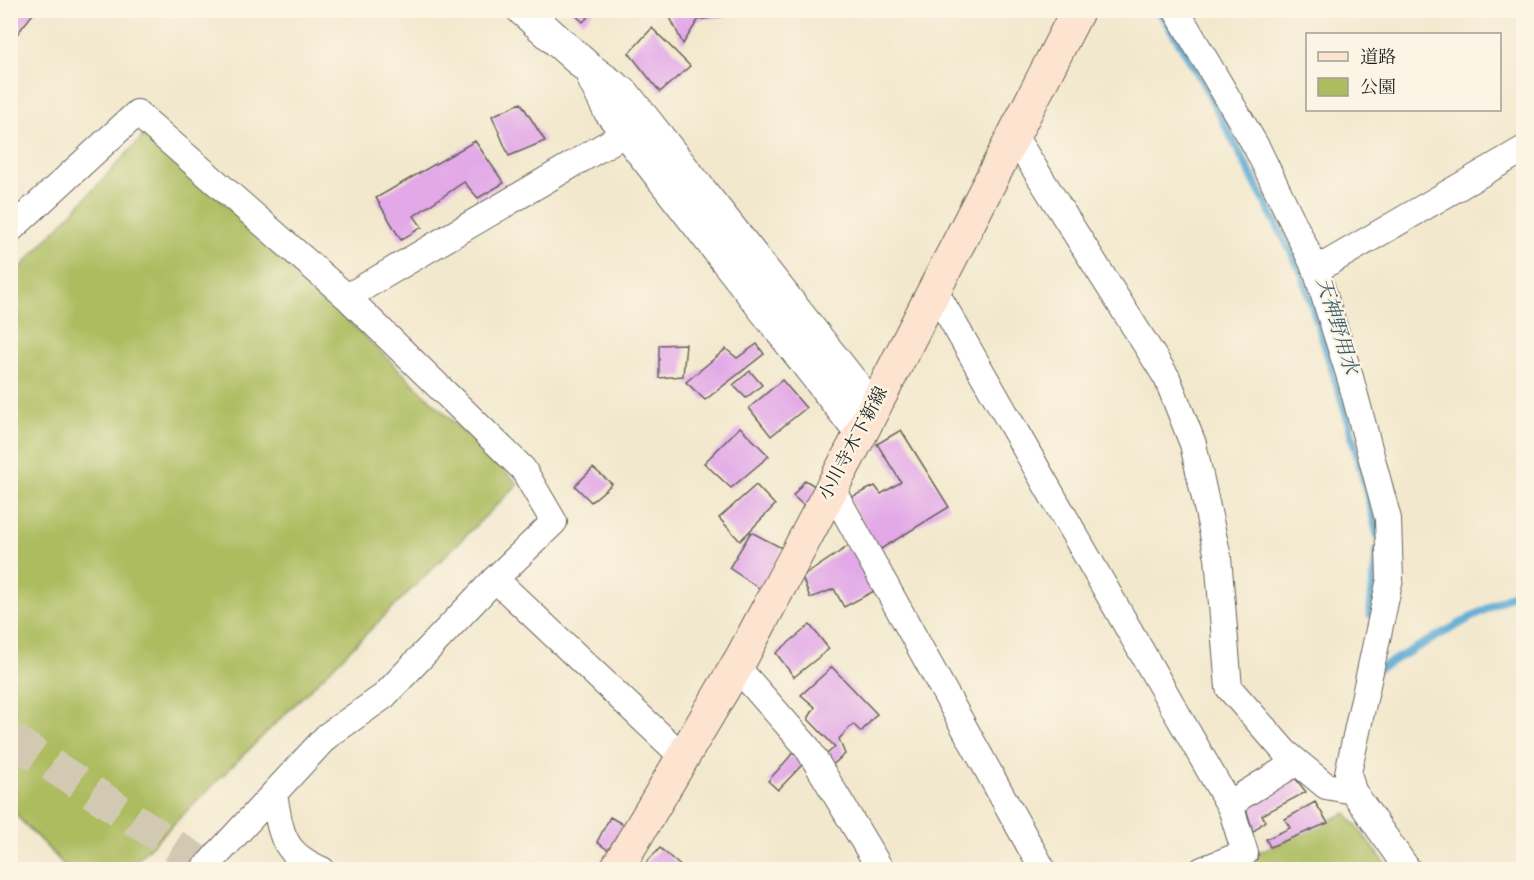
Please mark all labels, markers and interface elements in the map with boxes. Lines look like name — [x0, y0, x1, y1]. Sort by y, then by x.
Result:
legend — [1306, 33, 1501, 111]
text: 道路 — [1360, 46, 1396, 71]
text: 公園 — [1360, 76, 1396, 101]
water label: 天神野用水 — [1308, 274, 1365, 380]
street label: 小川寺木下新線 — [813, 383, 895, 505]

